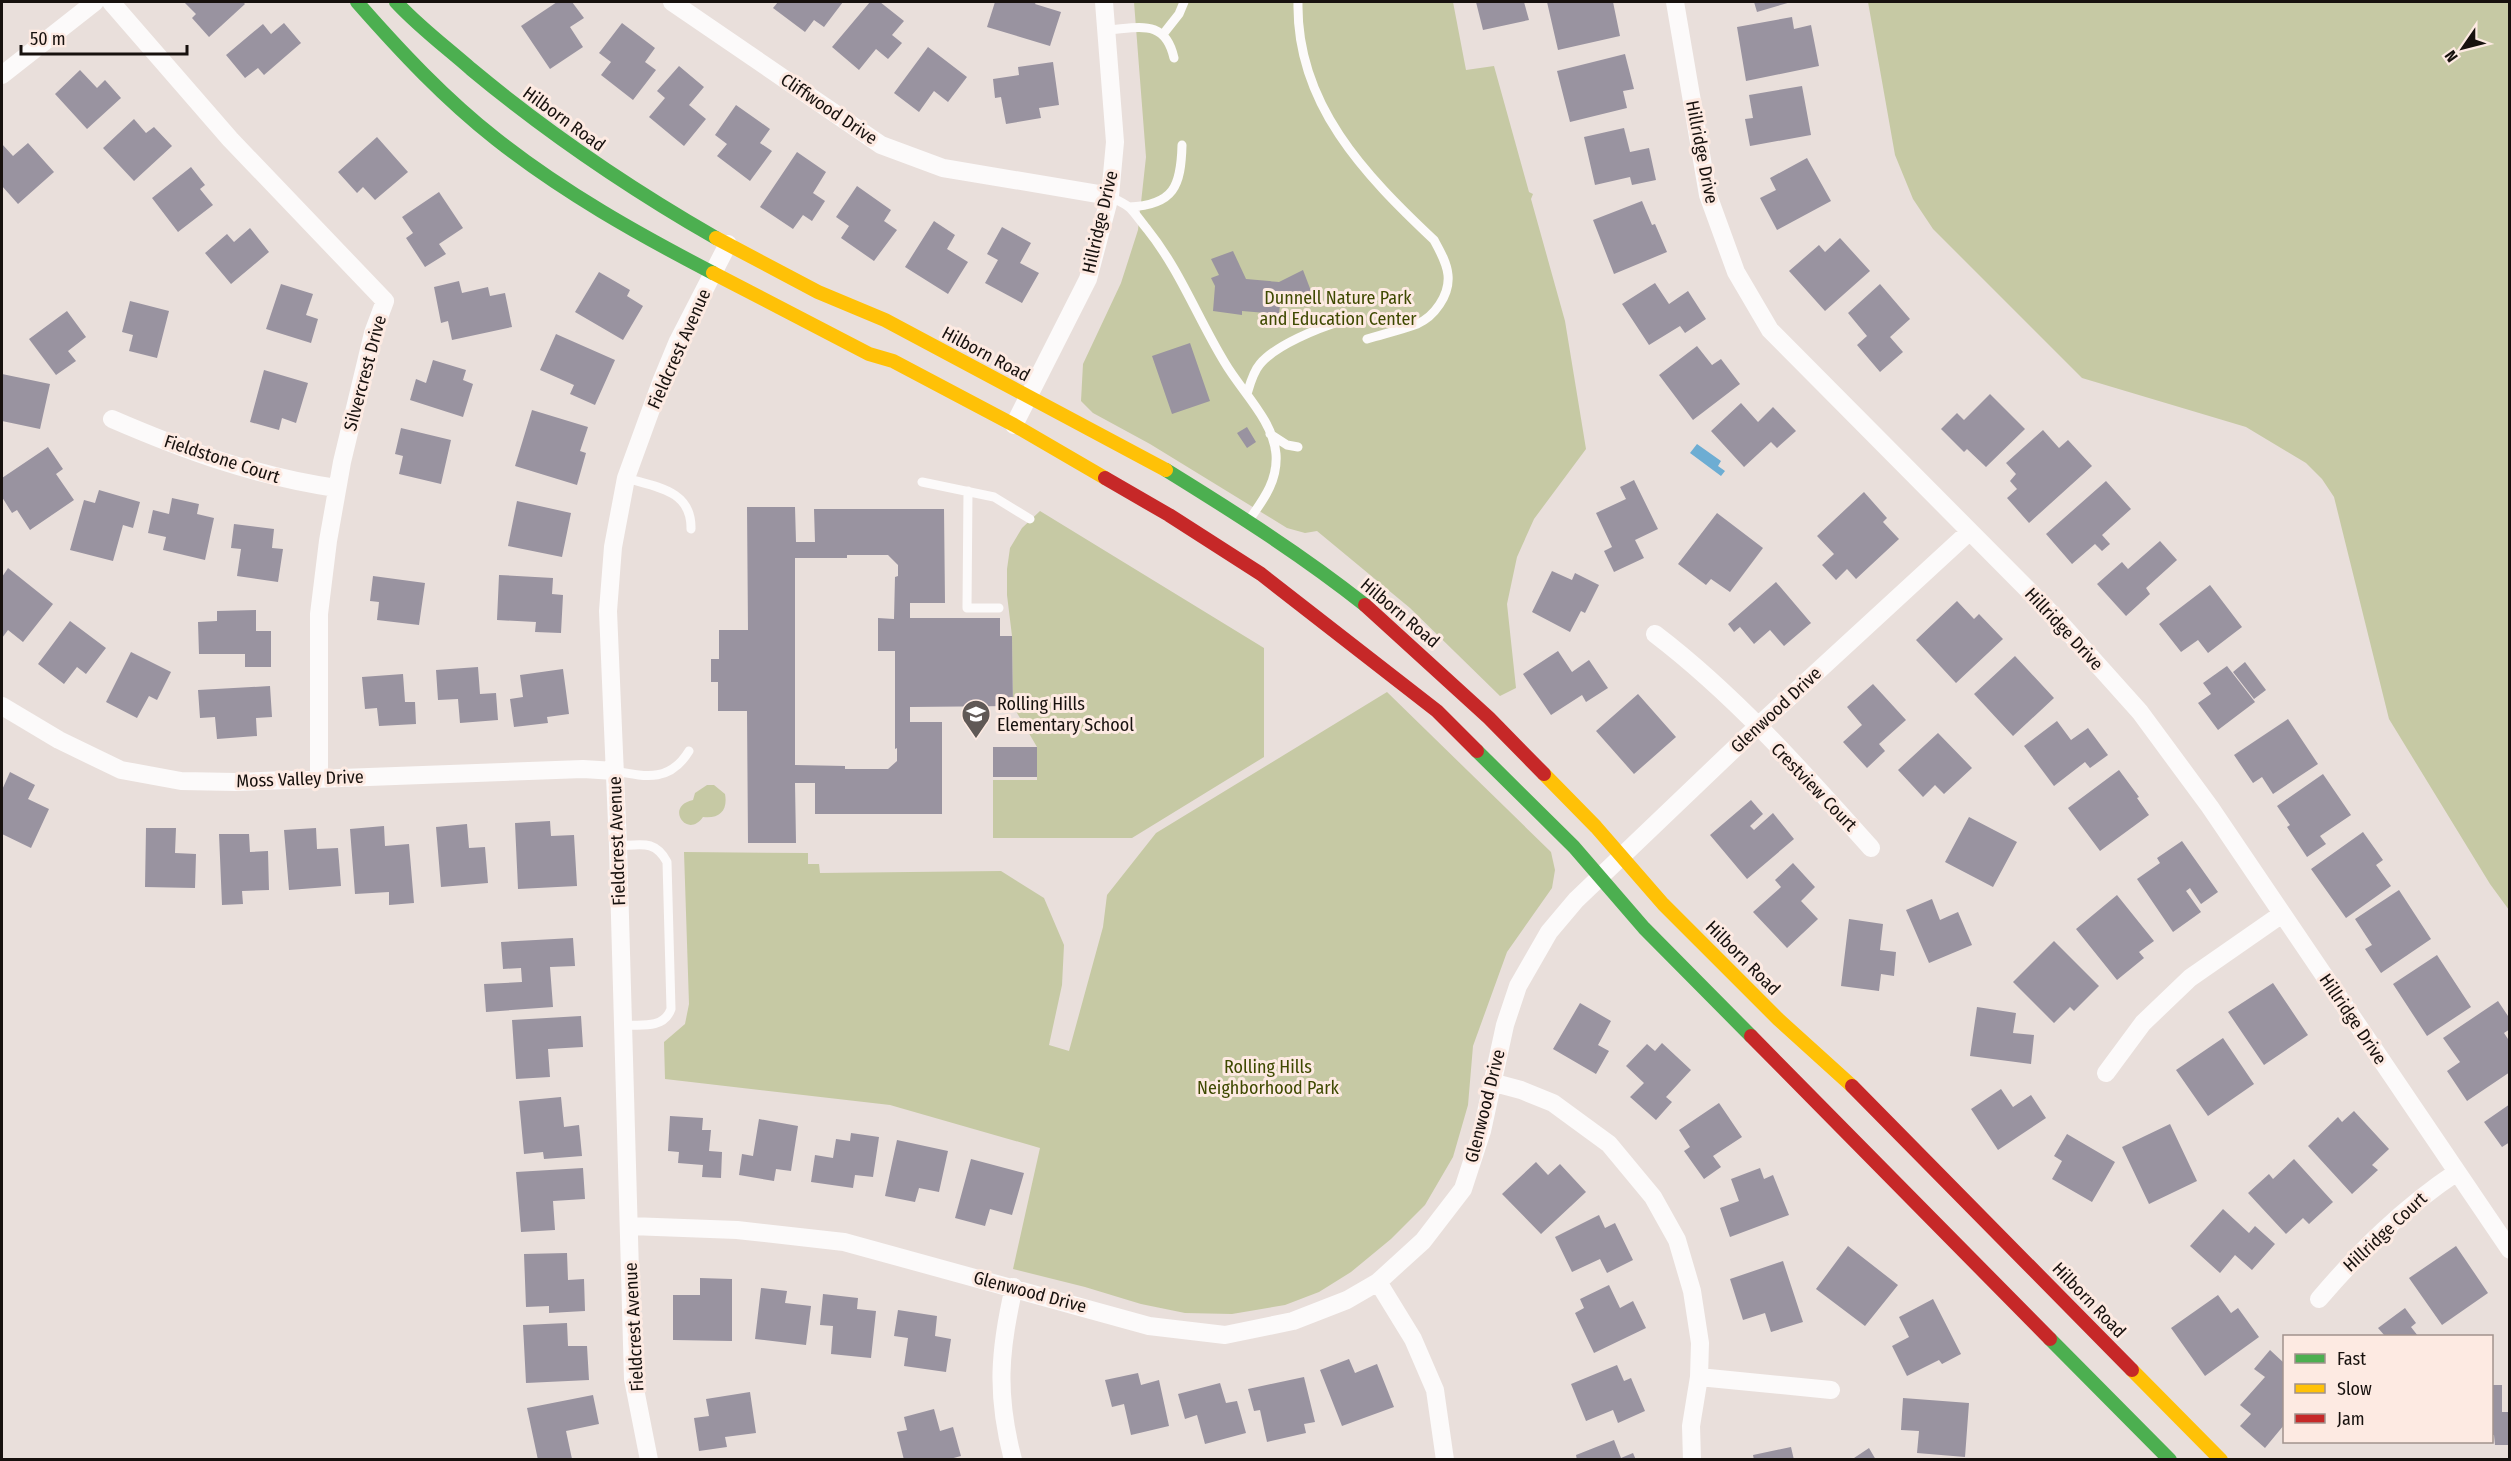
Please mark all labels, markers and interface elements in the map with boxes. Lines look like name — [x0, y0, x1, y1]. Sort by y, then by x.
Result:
scale bar — [21, 18, 188, 56]
north arrow — [2433, 18, 2493, 78]
text: 50 m — [30, 28, 66, 50]
text: N — [2441, 47, 2462, 66]
street label: Cliffwood Drive — [776, 69, 882, 149]
street label: Hilborn Road — [518, 82, 610, 156]
street label: Hillridge Drive — [1681, 98, 1723, 206]
street label: Hillridge Drive — [1077, 168, 1123, 276]
street label: Fieldcrest Avenue — [643, 285, 715, 413]
park label: Dunnell Nature Park and Education Center — [1259, 287, 1417, 330]
street label: Silvercrest Drive — [339, 313, 391, 433]
street label: Hilborn Road — [938, 322, 1034, 386]
street label: Fieldstone Court — [161, 430, 283, 488]
street label: Hilborn Road — [1356, 574, 1444, 652]
street label: Hillridge Drive — [2020, 583, 2108, 675]
street label: Glenwood Drive — [1726, 662, 1826, 758]
place label: Rolling Hills Elementary School — [997, 693, 1134, 736]
school or university icon: Rolling Hills Elementary School — [960, 698, 992, 740]
street label: Crestview Court — [1766, 738, 1862, 836]
street label: Moss Valley Drive — [236, 766, 364, 792]
street label: Fieldcrest Avenue — [604, 776, 630, 906]
street label: Hilborn Road — [1701, 916, 1785, 1000]
street label: Hillridge Drive — [2315, 969, 2391, 1069]
street label: Glenwood Drive — [1460, 1047, 1510, 1165]
park label: Rolling Hills Neighborhood Park — [1197, 1056, 1340, 1099]
street label: Hillridge Court — [2339, 1188, 2432, 1276]
street label: Hilborn Road — [2048, 1258, 2130, 1342]
street label: Fieldcrest Avenue — [620, 1262, 648, 1392]
street label: Glenwood Drive — [971, 1266, 1089, 1318]
legend — [2283, 1335, 2493, 1443]
text: Fast — [2337, 1348, 2366, 1370]
text: Slow — [2337, 1378, 2372, 1400]
text: Jam — [2337, 1408, 2365, 1430]

